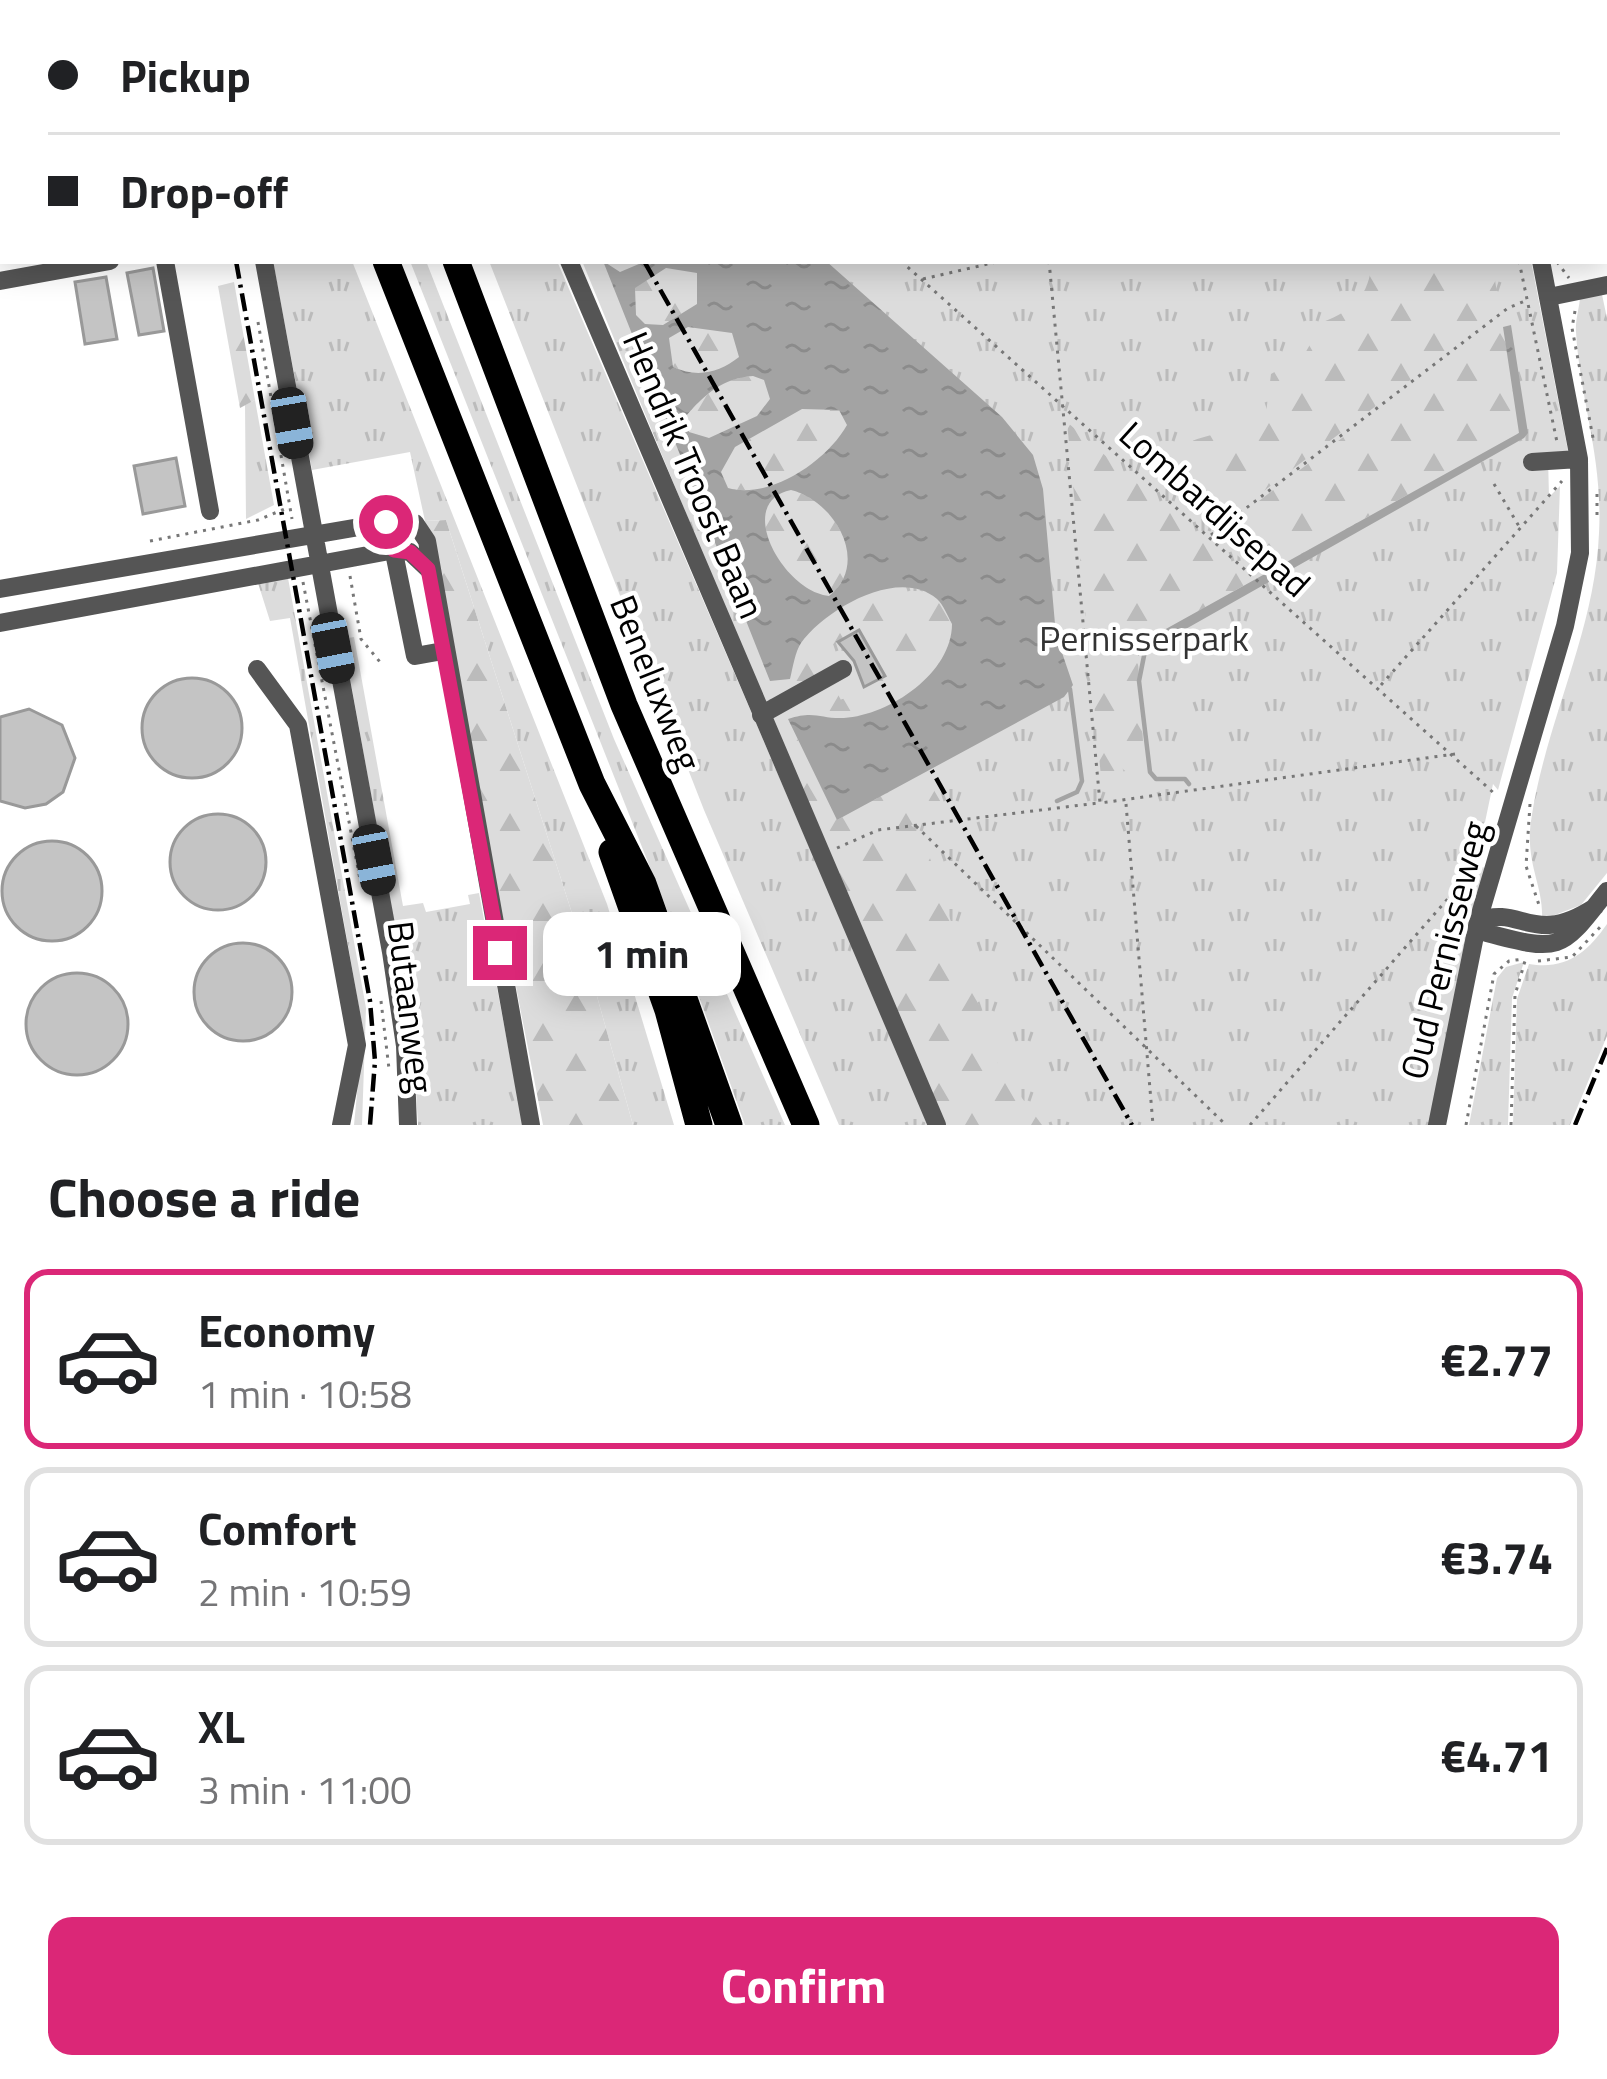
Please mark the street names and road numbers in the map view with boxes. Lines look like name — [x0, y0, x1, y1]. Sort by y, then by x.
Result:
street label: Hendrik Troost Baan — [609, 323, 780, 627]
street label: Lombardijsepad — [1107, 408, 1323, 610]
street label: Beneluxweg — [596, 587, 717, 779]
street label: Oud Pernisseweg — [1385, 815, 1502, 1085]
street label: Butaanweg — [374, 918, 449, 1096]

